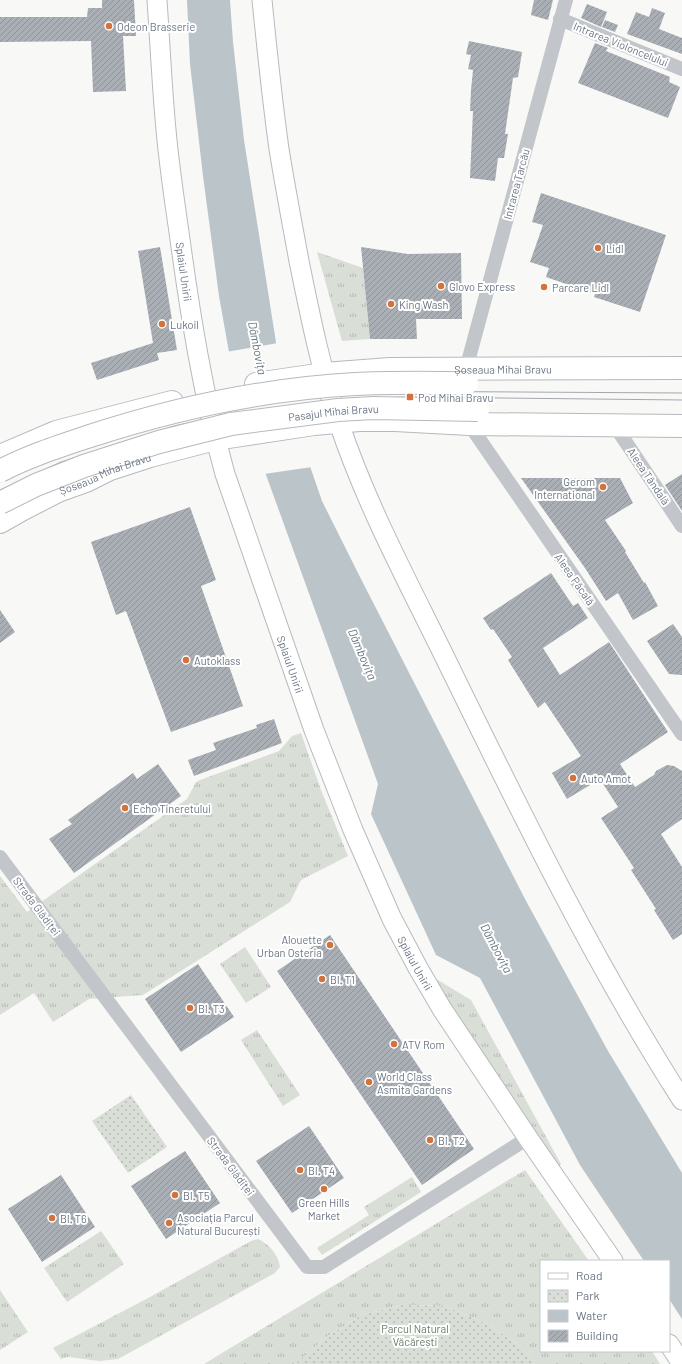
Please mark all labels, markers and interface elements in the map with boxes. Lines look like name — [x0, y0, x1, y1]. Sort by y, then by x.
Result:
street label: Intrarea Violoncelului — [572, 19, 670, 69]
place label: Odeon Brasserie — [117, 20, 195, 33]
marker: Odeon Brasserie — [104, 21, 114, 31]
street label: Intrarea Tarcău — [500, 147, 532, 221]
street label: Splaiul Unirii — [174, 241, 195, 302]
place label: Lidl — [606, 242, 624, 255]
marker: Lidl — [593, 243, 603, 253]
place label: Glovo Express — [449, 280, 515, 293]
marker: Glovo Express — [436, 281, 446, 291]
place label: Parcare Lidl — [552, 281, 609, 294]
marker: Parcare Lidl — [539, 282, 549, 292]
place label: King Wash — [399, 298, 449, 311]
marker: King Wash — [386, 299, 396, 309]
place label: Lukoil — [170, 318, 199, 331]
marker: Lukoil — [157, 319, 167, 329]
water label: Dâmbovița — [246, 320, 270, 376]
street label: Șoseaua Mihai Bravu — [454, 362, 552, 375]
place label: Pod Mihai Bravu — [418, 391, 493, 404]
marker: Pod Mihai Bravu — [405, 392, 415, 402]
street label: Pasajul Mihai Bravu — [287, 401, 379, 423]
street label: Aleea Tândală — [625, 445, 673, 507]
street label: Șoseaua Mihai Bravu — [57, 450, 153, 497]
place label: Gerom International — [534, 475, 595, 501]
marker: Gerom International — [598, 482, 608, 492]
street label: Aleea Păcală — [552, 551, 598, 607]
water label: Dâmbovița — [346, 626, 380, 682]
street label: Splaiul Unirii — [275, 634, 307, 695]
place label: Autoklass — [194, 654, 241, 667]
marker: Autoklass — [181, 655, 191, 665]
place label: Auto Amot — [581, 772, 631, 785]
marker: Auto Amot — [568, 773, 578, 783]
place label: Echo Tineretului — [133, 802, 211, 815]
marker: Echo Tineretului — [120, 803, 130, 813]
street label: Strada Glădiței — [11, 874, 63, 938]
water label: Dâmbovița — [478, 921, 516, 975]
place label: Alouette Urban Osteria — [257, 933, 322, 959]
street label: Splaiul Unirii — [396, 934, 436, 992]
marker: Alouette Urban Osteria — [325, 940, 335, 950]
place label: Bl. T1 — [330, 973, 355, 986]
marker: Bl. T1 — [317, 974, 327, 984]
place label: Bl. T3 — [198, 1002, 225, 1015]
marker: Bl. T3 — [185, 1003, 195, 1013]
place label: ATV Rom — [402, 1038, 445, 1051]
marker: ATV Rom — [389, 1039, 399, 1049]
place label: World Class Asmita Gardens — [377, 1070, 452, 1096]
marker: World Class Asmita Gardens — [364, 1077, 374, 1087]
street label: Strada Glădiței — [205, 1134, 257, 1198]
place label: Bl. T2 — [438, 1134, 465, 1147]
marker: Bl. T2 — [425, 1135, 435, 1145]
place label: Bl. T4 — [308, 1164, 335, 1177]
marker: Bl. T4 — [295, 1165, 305, 1175]
marker: Green Hills Market — [319, 1184, 329, 1194]
place label: Bl. T5 — [183, 1189, 210, 1202]
marker: Bl. T5 — [170, 1190, 180, 1200]
place label: Green Hills Market — [299, 1196, 349, 1222]
place label: Asociația Parcul Natural București — [177, 1211, 261, 1237]
place label: Bl. T6 — [60, 1212, 87, 1225]
marker: Bl. T6 — [47, 1213, 57, 1223]
marker: Asociația Parcul Natural București — [164, 1218, 174, 1228]
legend — [540, 1260, 670, 1352]
text: Road — [576, 1268, 603, 1282]
text: Park — [576, 1288, 600, 1302]
text: Water — [576, 1308, 608, 1322]
park label: Parcul Natural Văcărești — [381, 1322, 449, 1348]
text: Building — [576, 1328, 618, 1342]

